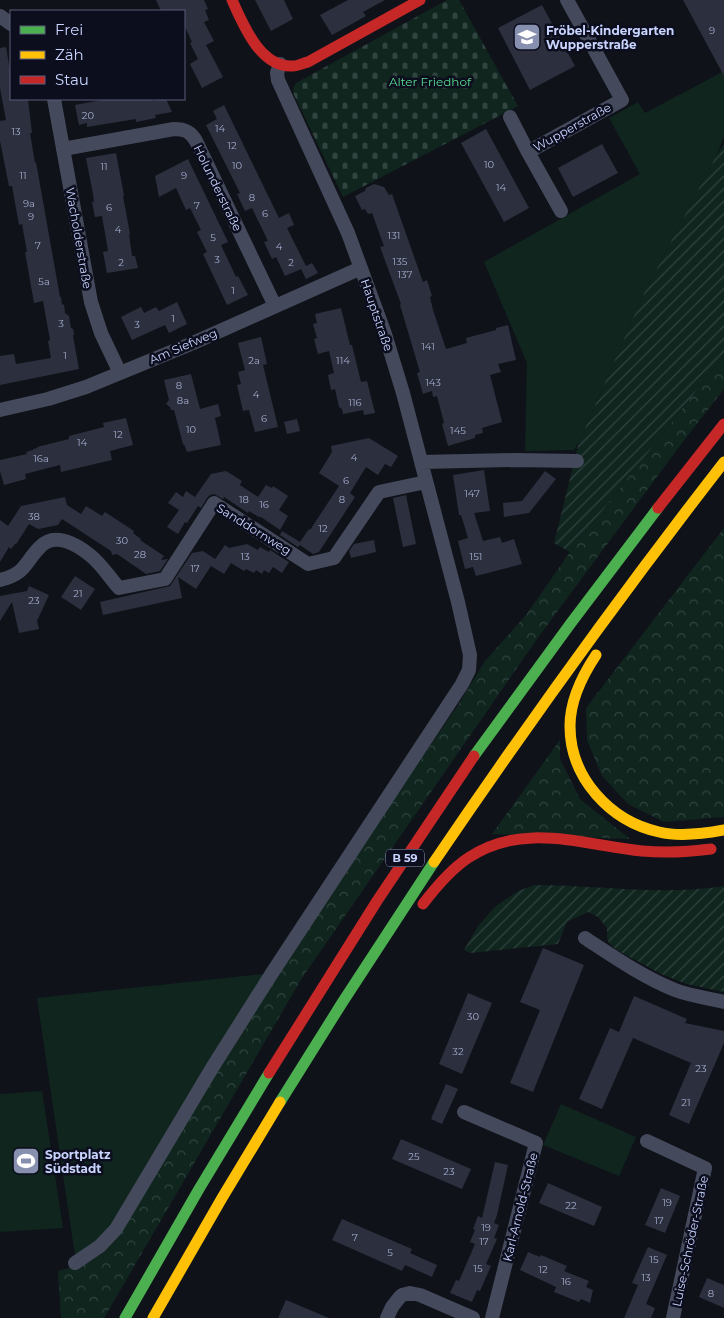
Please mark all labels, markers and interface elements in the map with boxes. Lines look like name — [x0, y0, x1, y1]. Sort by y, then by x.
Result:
legend — [10, 10, 185, 100]
text: Frei — [55, 20, 83, 39]
school or university icon: Fröbel-Kindergarten Wupperstraße — [512, 22, 542, 52]
place label: Fröbel-Kindergarten Wupperstraße — [546, 23, 674, 52]
house number: 9 — [709, 24, 715, 37]
text: Zäh — [55, 45, 84, 64]
text: Stau — [55, 70, 89, 89]
park label: Alter Friedhof — [389, 74, 472, 89]
street label: Wupperstraße — [530, 99, 614, 155]
house number: 20 — [82, 109, 95, 122]
house number: 14 — [215, 122, 225, 135]
house number: 13 — [11, 125, 21, 138]
house number: 12 — [227, 139, 237, 152]
street label: Holunderstraße — [191, 142, 245, 234]
house number: 10 — [484, 158, 494, 171]
house number: 10 — [232, 159, 242, 172]
house number: 11 — [100, 160, 108, 173]
house number: 11 — [19, 169, 27, 182]
house number: 9 — [181, 169, 187, 182]
house number: 14 — [496, 181, 506, 194]
street label: Wacholderstraße — [63, 186, 95, 290]
house number: 8 — [249, 191, 255, 204]
house number: 9a — [23, 197, 35, 210]
house number: 7 — [194, 199, 200, 212]
house number: 6 — [106, 201, 112, 214]
house number: 6 — [262, 207, 268, 220]
house number: 9 — [28, 210, 34, 223]
house number: 4 — [115, 223, 122, 236]
house number: 131 — [388, 229, 400, 242]
house number: 5 — [210, 231, 216, 244]
house number: 7 — [35, 239, 41, 252]
house number: 4 — [276, 240, 283, 253]
house number: 3 — [214, 253, 220, 266]
house number: 135 — [393, 255, 408, 268]
house number: 2 — [118, 256, 124, 269]
house number: 2 — [288, 256, 294, 269]
house number: 137 — [397, 268, 413, 281]
house number: 5a — [38, 275, 50, 288]
street label: Hauptstraße — [358, 277, 396, 353]
house number: 1 — [231, 284, 235, 297]
house number: 1 — [171, 312, 175, 325]
house number: 3 — [58, 317, 64, 330]
house number: 3 — [134, 318, 140, 331]
street label: Am Siefweg — [147, 325, 219, 367]
house number: 141 — [421, 340, 435, 353]
house number: 1 — [63, 349, 67, 362]
house number: 2a — [248, 354, 260, 367]
house number: 114 — [336, 354, 350, 367]
house number: 143 — [425, 376, 441, 389]
house number: 8 — [176, 379, 182, 392]
house number: 4 — [253, 388, 260, 401]
house number: 8a — [177, 394, 189, 407]
house number: 116 — [348, 396, 362, 409]
house number: 6 — [261, 412, 267, 425]
house number: 10 — [186, 423, 196, 436]
house number: 145 — [450, 424, 466, 437]
house number: 12 — [113, 428, 123, 441]
house number: 14 — [77, 436, 87, 449]
house number: 4 — [351, 451, 358, 464]
house number: 16a — [33, 452, 49, 465]
house number: 6 — [343, 474, 349, 487]
house number: 147 — [464, 487, 480, 500]
house number: 18 — [239, 493, 249, 506]
house number: 8 — [339, 493, 345, 506]
house number: 16 — [259, 498, 269, 511]
street label: Sanddornweg — [214, 500, 294, 558]
house number: 38 — [28, 510, 40, 523]
house number: 12 — [318, 522, 328, 535]
house number: 30 — [116, 534, 129, 547]
house number: 28 — [134, 548, 146, 561]
house number: 13 — [240, 550, 250, 563]
house number: 151 — [470, 550, 482, 563]
house number: 17 — [190, 562, 200, 575]
house number: 21 — [73, 587, 83, 600]
house number: 23 — [28, 594, 40, 607]
road number: B 59 — [386, 850, 424, 866]
house number: 30 — [467, 1010, 480, 1023]
house number: 32 — [452, 1045, 464, 1058]
house number: 23 — [695, 1062, 707, 1075]
house number: 21 — [681, 1096, 691, 1109]
sports icon: Sportplatz Südstadt — [11, 1146, 41, 1176]
place label: Sportplatz Südstadt — [45, 1147, 111, 1176]
house number: 25 — [408, 1150, 420, 1163]
street label: Karl-Arnold-Straße — [499, 1151, 541, 1263]
house number: 23 — [443, 1165, 455, 1178]
street label: Luise-Schröder-Straße — [669, 1174, 711, 1308]
house number: 19 — [662, 1196, 672, 1209]
house number: 22 — [565, 1199, 577, 1212]
house number: 17 — [654, 1214, 664, 1227]
house number: 19 — [481, 1221, 491, 1234]
house number: 7 — [352, 1231, 358, 1244]
house number: 17 — [479, 1235, 489, 1248]
house number: 5 — [387, 1246, 393, 1259]
house number: 15 — [649, 1253, 659, 1266]
house number: 15 — [473, 1262, 483, 1275]
house number: 12 — [538, 1263, 548, 1276]
house number: 13 — [641, 1271, 651, 1284]
house number: 16 — [561, 1275, 571, 1288]
house number: 8 — [708, 1287, 714, 1300]

